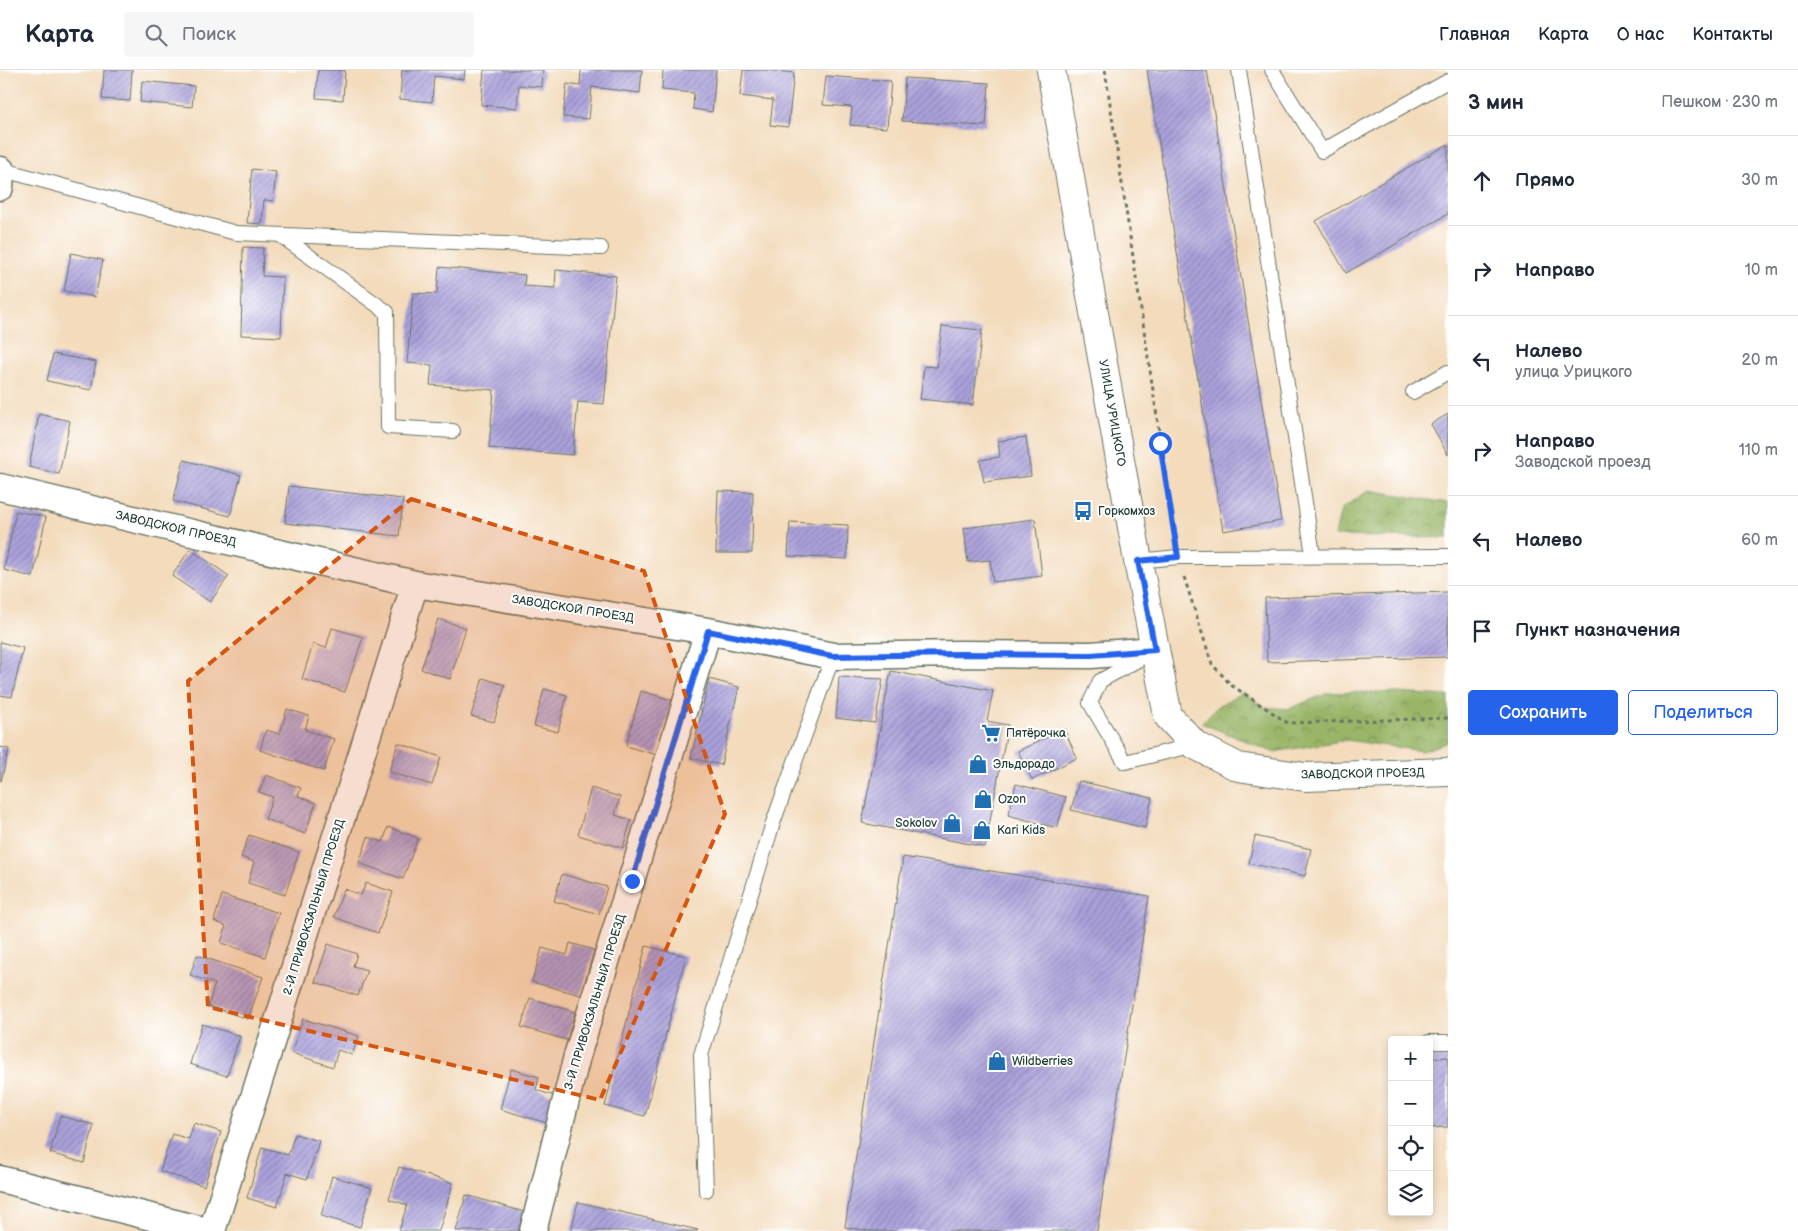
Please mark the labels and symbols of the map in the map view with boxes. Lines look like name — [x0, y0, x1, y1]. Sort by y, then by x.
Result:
street label: УЛИЦА УРИЦКОГО — [1095, 358, 1129, 468]
route start — [1149, 432, 1172, 455]
bus stop icon: Горкомхоз — [1072, 500, 1094, 522]
place label: Горкомхоз — [1098, 504, 1155, 519]
street label: ЗАВОДСКОЙ ПРОЕЗД — [114, 508, 238, 550]
street label: ЗАВОДСКОЙ ПРОЕЗД — [511, 592, 636, 626]
supermarket icon: Пятёрочка — [980, 722, 1002, 744]
place label: Пятёрочка — [1006, 726, 1066, 741]
shop icon: Эльдорадо — [967, 753, 989, 775]
place label: Эльдорадо — [993, 757, 1055, 772]
street label: ЗАВОДСКОЙ ПРОЕЗД — [1301, 765, 1425, 783]
shop icon: Ozon — [972, 788, 994, 810]
place label: Ozon — [998, 792, 1026, 807]
shop icon: Sokolov — [941, 812, 963, 834]
place label: Sokolov — [895, 816, 937, 831]
street label: 2-Й ПРИВОКЗАЛЬНЫЙ ПРОЕЗД — [280, 817, 348, 997]
shop icon: Kari Kids — [971, 819, 993, 841]
place label: Kari Kids — [997, 823, 1045, 838]
route end — [621, 870, 644, 893]
street label: 3-Й ПРИВОКЗАЛЬНЫЙ ПРОЕЗД — [561, 912, 629, 1092]
shop icon: Wildberries — [986, 1050, 1008, 1072]
place label: Wildberries — [1012, 1054, 1073, 1069]

